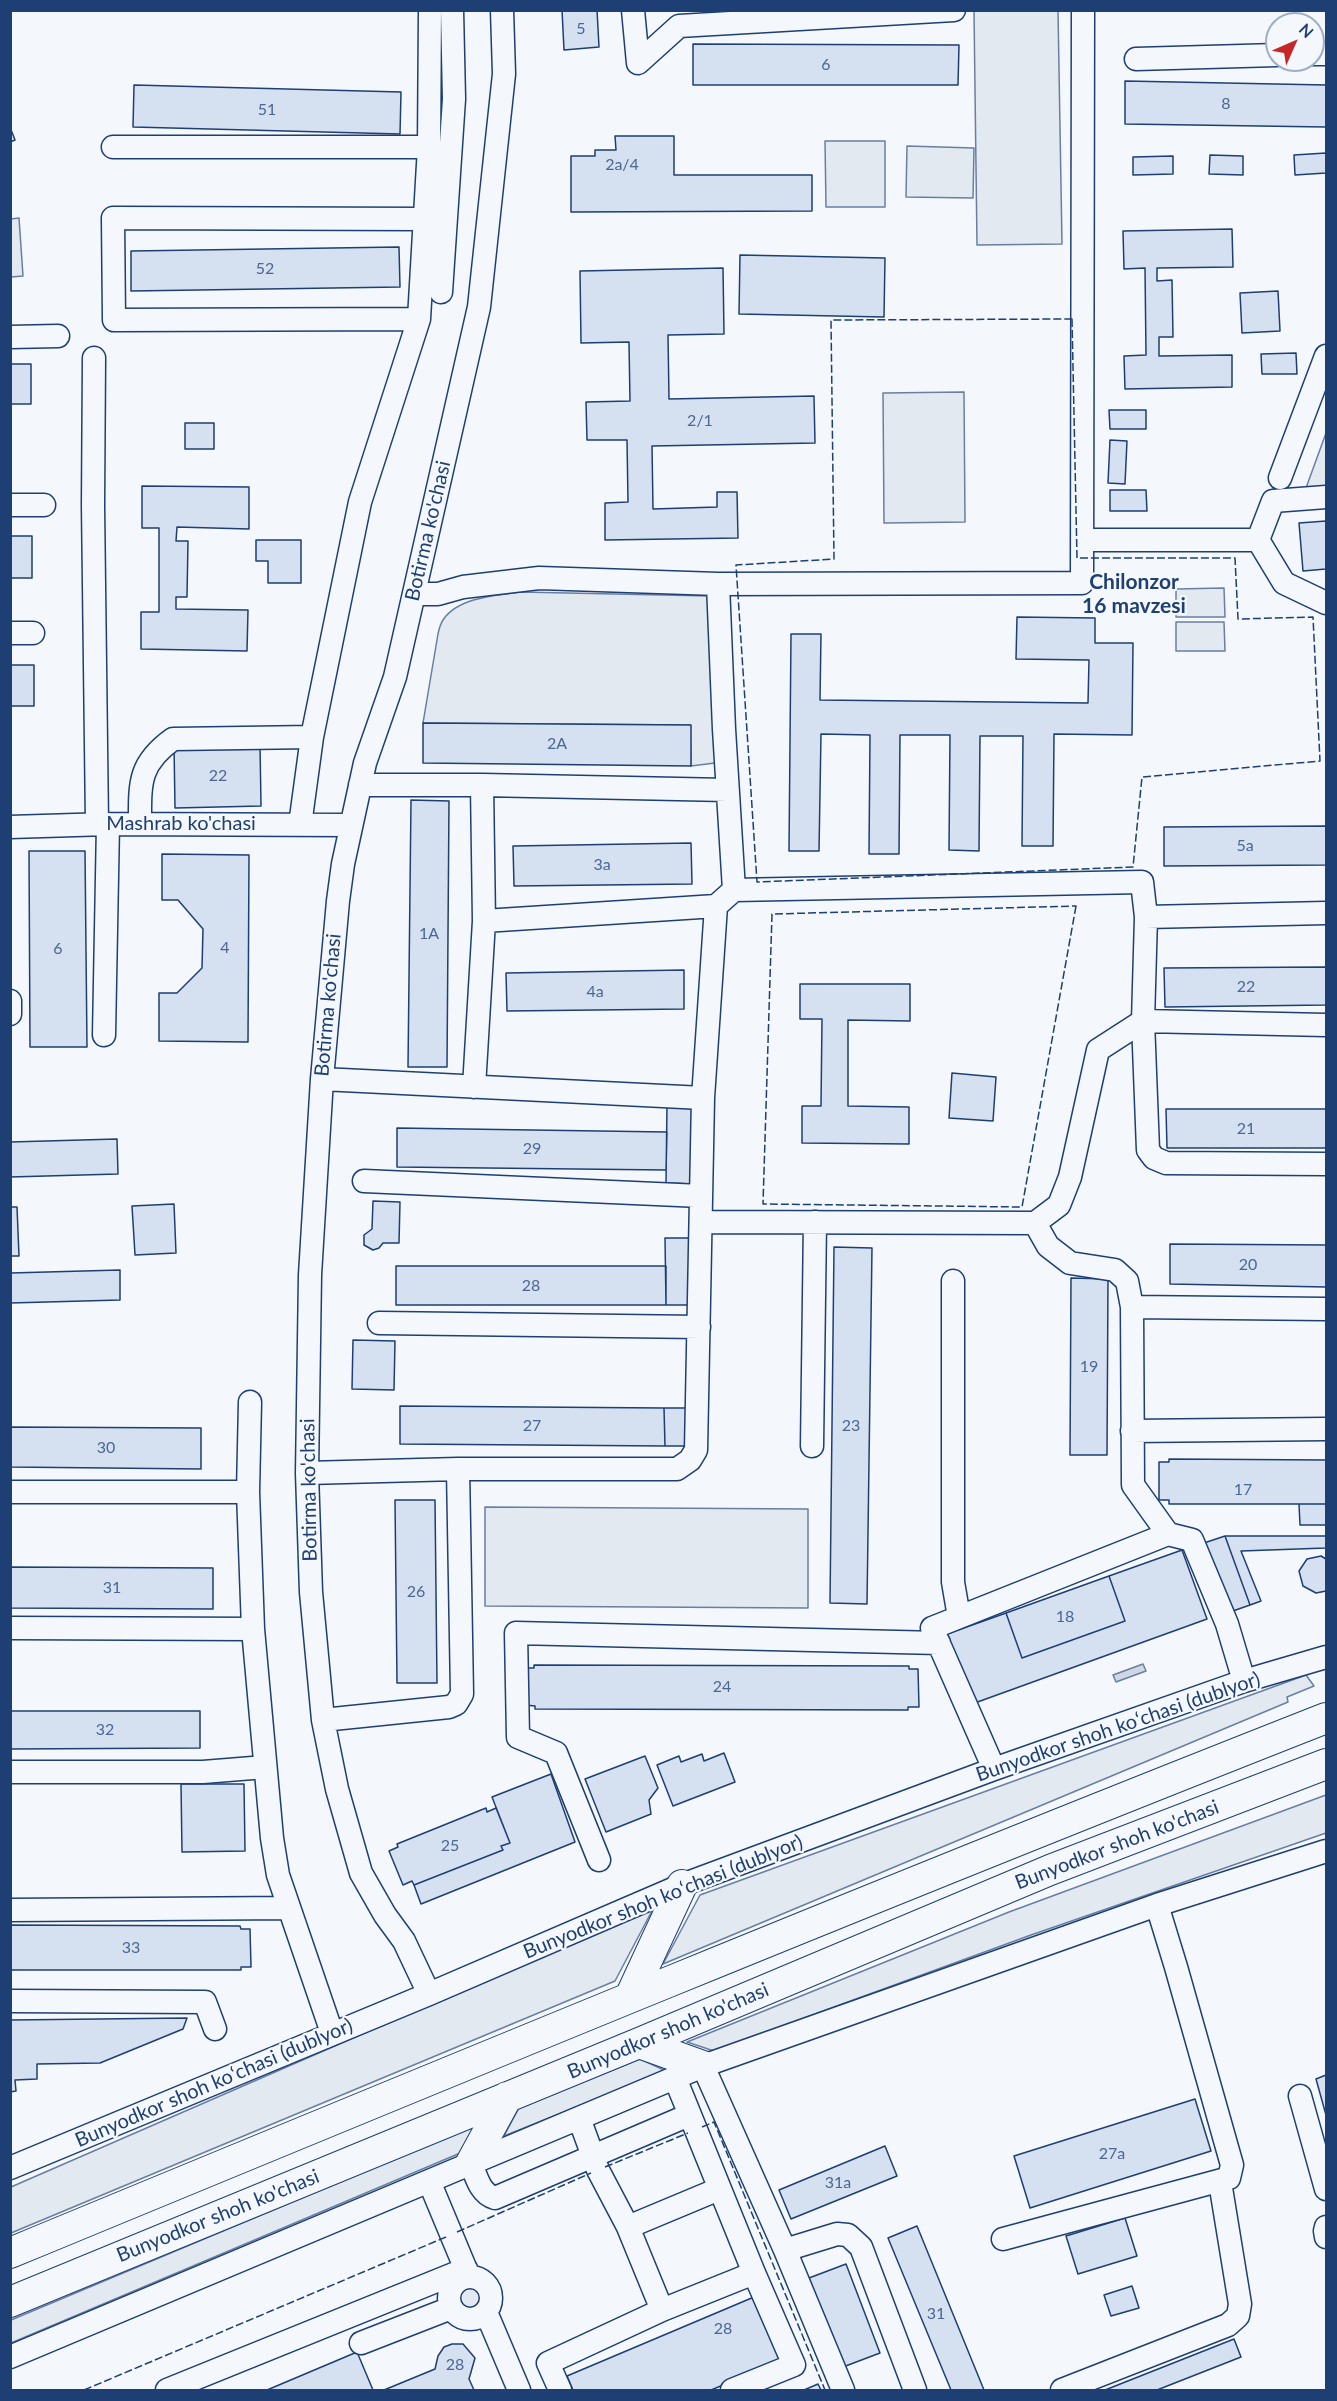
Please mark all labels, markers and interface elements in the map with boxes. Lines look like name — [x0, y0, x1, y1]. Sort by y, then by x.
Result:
north arrow — [1265, 12, 1325, 72]
house number: 5 — [576, 19, 586, 39]
text: N — [1296, 19, 1318, 41]
house number: 6 — [821, 55, 831, 75]
house number: 8 — [1221, 94, 1231, 114]
house number: 51 — [258, 100, 276, 120]
house number: 2a/4 — [605, 155, 639, 175]
house number: 52 — [256, 259, 274, 279]
house number: 2/1 — [687, 411, 713, 431]
street label: Botirma ko'chasi — [400, 458, 456, 604]
district label: Chilonzor 16 mavzesi — [1082, 569, 1186, 619]
house number: 2А — [547, 734, 567, 754]
house number: 22 — [209, 766, 227, 786]
street label: Mashrab ko'chasi — [106, 812, 256, 836]
house number: 5а — [1236, 836, 1254, 856]
house number: 3а — [593, 855, 611, 875]
house number: 1А — [419, 924, 439, 944]
street label: Botirma ko'chasi — [310, 933, 346, 1077]
house number: 4 — [220, 938, 230, 958]
house number: 6 — [53, 939, 63, 959]
house number: 22 — [1237, 977, 1255, 997]
house number: 4а — [586, 982, 604, 1002]
house number: 21 — [1237, 1119, 1255, 1139]
house number: 29 — [523, 1139, 541, 1159]
house number: 20 — [1239, 1255, 1257, 1275]
house number: 28 — [522, 1276, 540, 1296]
house number: 19 — [1080, 1357, 1098, 1377]
house number: 27 — [523, 1416, 541, 1436]
house number: 23 — [842, 1416, 860, 1436]
street label: Botirma ko'chasi — [296, 1418, 322, 1562]
house number: 30 — [97, 1438, 115, 1458]
house number: 17 — [1234, 1480, 1252, 1500]
house number: 31 — [103, 1578, 121, 1598]
house number: 26 — [407, 1582, 425, 1602]
house number: 18 — [1056, 1607, 1074, 1627]
street label: Bunyodkor shoh koʻchasi (dublyor) — [973, 1667, 1263, 1787]
house number: 24 — [713, 1677, 731, 1697]
house number: 32 — [96, 1720, 114, 1740]
street label: Bunyodkor shoh ko'chasi — [1012, 1795, 1222, 1895]
street label: Bunyodkor shoh koʻchasi (dublyor) — [520, 1830, 806, 1964]
house number: 25 — [441, 1836, 459, 1856]
house number: 33 — [122, 1938, 140, 1958]
street label: Bunyodkor shoh ko'chasi — [564, 1978, 772, 2084]
street label: Bunyodkor shoh koʻchasi (dublyor) — [72, 2014, 356, 2152]
house number: 27а — [1099, 2144, 1125, 2164]
street label: Bunyodkor shoh ko'chasi — [113, 2164, 323, 2268]
house number: 31а — [825, 2173, 851, 2193]
house number: 31 — [927, 2304, 945, 2324]
house number: 28 — [714, 2319, 732, 2339]
house number: 28 — [446, 2355, 464, 2375]

